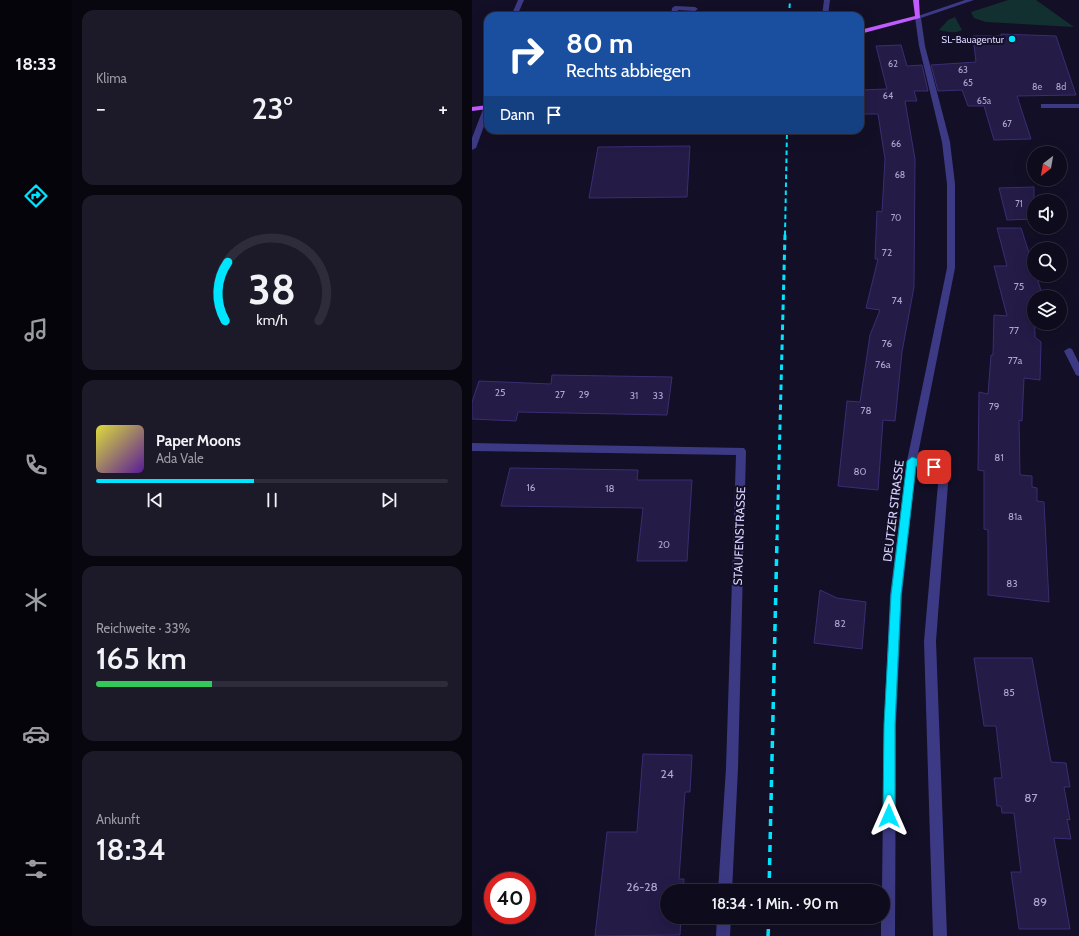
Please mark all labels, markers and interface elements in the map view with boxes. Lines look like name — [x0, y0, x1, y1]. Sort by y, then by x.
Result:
text: 80 m — [566, 26, 633, 60]
icon: right — [500, 28, 552, 80]
place label: SL-Bauagentur — [941, 33, 1005, 46]
marker: SL-Bauagentur — [1007, 34, 1017, 44]
text: 18:33 — [16, 53, 56, 75]
house number: 62 — [888, 58, 898, 69]
text: Rechts abbiegen — [566, 60, 691, 82]
house number: 63 — [958, 64, 968, 75]
text: Klima — [96, 70, 127, 86]
house number: 65 — [963, 77, 973, 88]
house number: 8e — [1032, 81, 1042, 92]
house number: 8d — [1056, 81, 1066, 92]
text: 23° — [252, 90, 292, 127]
house number: 64 — [883, 90, 893, 101]
text: − — [96, 95, 106, 122]
text: + — [438, 95, 448, 122]
house number: 65a — [977, 95, 992, 106]
icon: arrive — [543, 104, 565, 126]
text: Dann — [500, 106, 535, 124]
house number: 67 — [1002, 118, 1012, 129]
house number: 66 — [891, 138, 901, 149]
north arrow — [1027, 146, 1067, 186]
map controls — [1027, 146, 1067, 330]
house number: 68 — [895, 169, 905, 180]
icon: directions — [22, 182, 50, 210]
button: sound — [1027, 194, 1067, 234]
house number: 71 — [1015, 198, 1023, 209]
house number: 70 — [891, 212, 901, 223]
button: search — [1027, 242, 1067, 282]
house number: 72 — [882, 246, 892, 259]
text: 38 — [248, 264, 296, 314]
house number: 75 — [1014, 280, 1024, 293]
button: layers — [1027, 290, 1067, 330]
house number: 74 — [892, 294, 902, 307]
text: km/h — [256, 310, 288, 328]
icon: music — [22, 316, 50, 344]
house number: 77 — [1009, 324, 1019, 337]
house number: 76 — [882, 337, 893, 350]
house number: 77a — [1008, 354, 1022, 367]
house number: 76a — [875, 358, 891, 371]
house number: 25 — [495, 386, 505, 399]
house number: 27 — [555, 388, 565, 401]
house number: 29 — [579, 388, 590, 401]
house number: 31 — [630, 389, 638, 402]
house number: 33 — [653, 389, 663, 402]
house number: 79 — [989, 400, 1000, 413]
house number: 78 — [860, 404, 872, 417]
text: Paper Moons — [156, 432, 241, 450]
text: Ada Vale — [156, 450, 204, 466]
pin — [917, 450, 951, 484]
icon: phone — [22, 451, 50, 479]
house number: 81 — [994, 451, 1004, 464]
icon: arrive — [923, 456, 945, 478]
street label: DEUTZER STRASSE — [879, 459, 907, 563]
house number: 80 — [853, 465, 867, 478]
house number: 16 — [527, 481, 536, 494]
house number: 18 — [605, 482, 615, 495]
street label: STAUFENSTRASSE — [730, 486, 748, 586]
icon: previous — [144, 489, 166, 511]
icon: pause — [261, 489, 283, 511]
icon: next — [378, 489, 400, 511]
house number: 81a — [1008, 510, 1022, 523]
house number: 20 — [658, 538, 670, 551]
house number: 83 — [1006, 577, 1018, 590]
icon: climate — [22, 586, 50, 614]
house number: 82 — [834, 617, 846, 630]
text: Reichweite · 33% — [96, 620, 190, 636]
text: 165 km — [96, 640, 187, 677]
house number: 85 — [1003, 686, 1015, 699]
icon: car — [22, 720, 50, 748]
house number: 24 — [660, 766, 674, 781]
house number: 87 — [1024, 790, 1038, 805]
position arrow — [868, 795, 910, 837]
text: Ankunft — [96, 811, 140, 827]
text: 18:34 — [96, 831, 166, 868]
icon: filters — [22, 855, 50, 883]
speed limit sign: 40 — [484, 872, 536, 924]
house number: 26-28 — [626, 879, 658, 894]
house number: 89 — [1033, 894, 1047, 909]
text: 18:34 · 1 Min. · 90 m — [712, 895, 838, 913]

